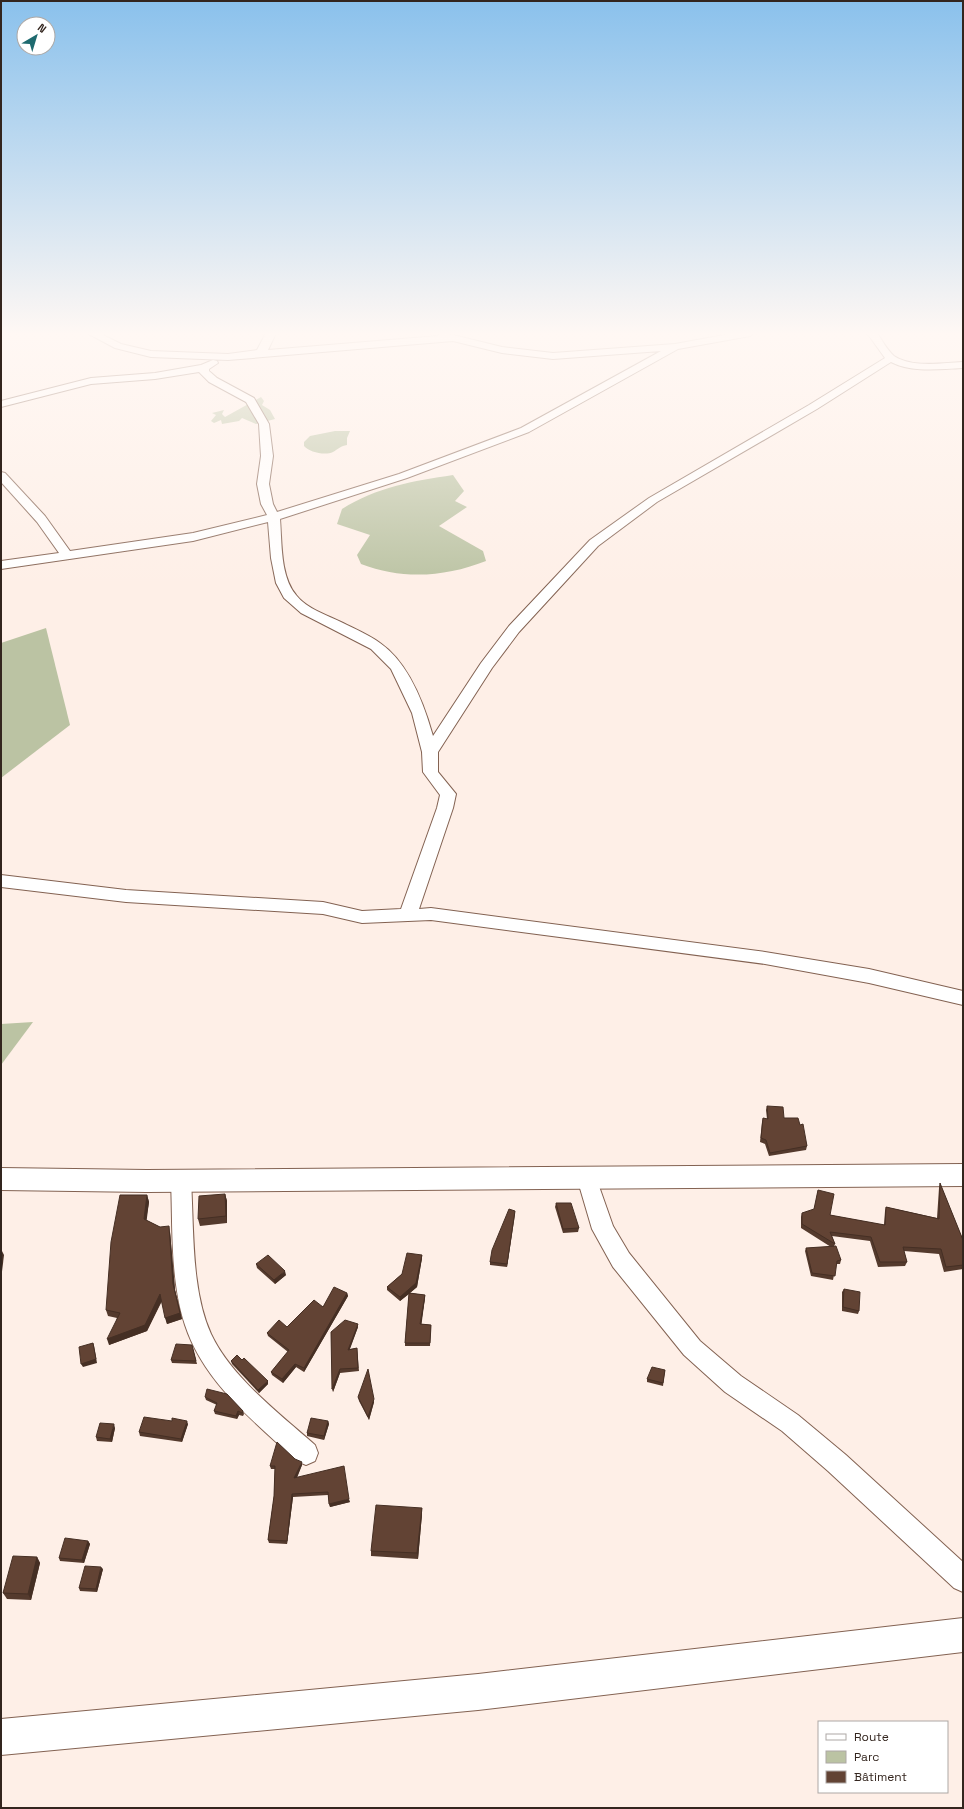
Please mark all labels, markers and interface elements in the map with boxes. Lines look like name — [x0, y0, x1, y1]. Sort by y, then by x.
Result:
north arrow — [16, 16, 56, 56]
text: N — [35, 20, 49, 36]
legend — [818, 1721, 948, 1793]
text: Route — [854, 1729, 889, 1745]
text: Parc — [854, 1749, 879, 1765]
text: Bâtiment — [854, 1769, 907, 1785]

